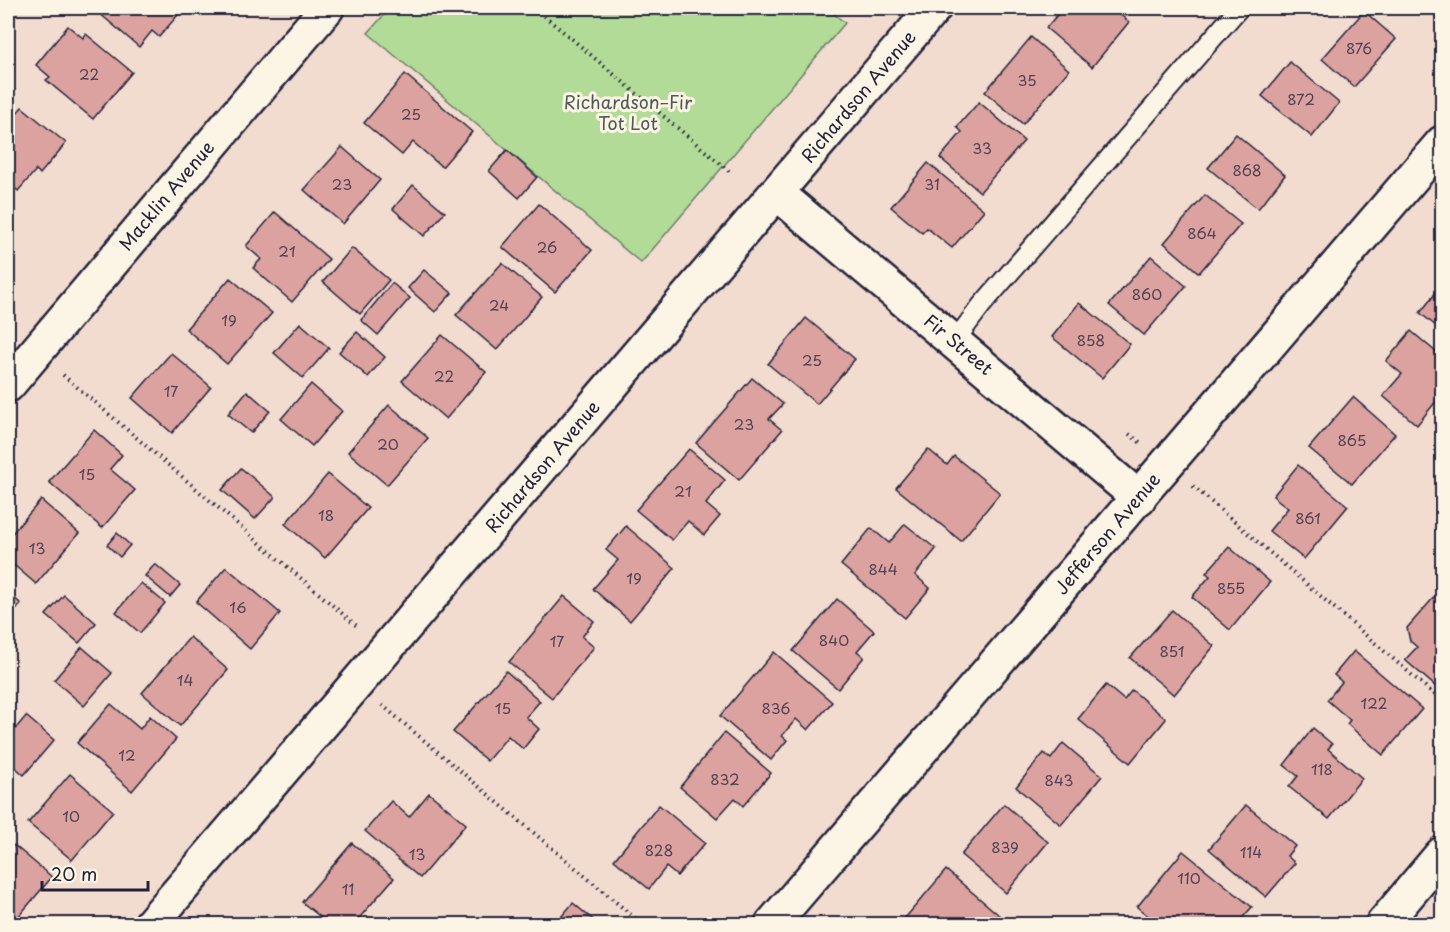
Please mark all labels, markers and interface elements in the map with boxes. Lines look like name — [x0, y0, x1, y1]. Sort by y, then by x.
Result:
street label: Richardson Avenue — [794, 24, 922, 168]
house number: 876 — [1346, 36, 1372, 59]
house number: 22 — [79, 62, 99, 85]
house number: 35 — [1017, 68, 1037, 91]
house number: 872 — [1287, 87, 1315, 110]
park label: Richardson–Fir Tot Lot — [564, 88, 693, 136]
house number: 25 — [401, 102, 421, 125]
street label: Macklin Avenue — [112, 134, 220, 256]
house number: 33 — [972, 136, 992, 159]
house number: 868 — [1232, 158, 1262, 181]
house number: 23 — [332, 172, 352, 195]
house number: 31 — [924, 172, 940, 195]
house number: 864 — [1187, 221, 1217, 244]
house number: 26 — [537, 235, 557, 258]
house number: 21 — [278, 239, 296, 262]
house number: 860 — [1132, 282, 1162, 305]
house number: 24 — [489, 293, 509, 316]
street label: Fir Street — [919, 307, 999, 381]
house number: 19 — [221, 308, 237, 331]
house number: 858 — [1077, 328, 1105, 351]
house number: 25 — [802, 348, 822, 371]
house number: 22 — [434, 364, 454, 387]
house number: 17 — [164, 379, 178, 402]
street label: Richardson Avenue — [478, 394, 606, 538]
house number: 23 — [734, 412, 754, 435]
house number: 865 — [1338, 428, 1366, 451]
house number: 20 — [377, 432, 399, 455]
house number: 15 — [79, 462, 95, 485]
street label: Jefferson Avenue — [1048, 466, 1166, 600]
house number: 21 — [674, 479, 692, 502]
house number: 18 — [318, 503, 334, 526]
house number: 861 — [1295, 506, 1321, 529]
house number: 13 — [29, 536, 45, 559]
house number: 844 — [868, 557, 898, 580]
house number: 19 — [626, 566, 642, 589]
house number: 855 — [1217, 576, 1245, 599]
house number: 16 — [229, 595, 247, 618]
house number: 840 — [819, 628, 849, 651]
house number: 17 — [550, 629, 564, 652]
house number: 851 — [1160, 639, 1184, 662]
house number: 14 — [177, 668, 193, 691]
house number: 122 — [1361, 691, 1387, 714]
house number: 15 — [495, 696, 511, 719]
house number: 836 — [762, 696, 790, 719]
house number: 12 — [118, 743, 136, 766]
house number: 118 — [1311, 757, 1333, 780]
house number: 832 — [710, 767, 740, 790]
house number: 843 — [1045, 768, 1073, 791]
house number: 10 — [62, 804, 80, 827]
house number: 839 — [991, 835, 1019, 858]
house number: 828 — [645, 838, 673, 861]
house number: 114 — [1240, 840, 1262, 863]
house number: 13 — [409, 842, 425, 865]
scale bar — [42, 854, 148, 892]
text: 20 m — [51, 860, 97, 887]
house number: 110 — [1177, 866, 1201, 889]
house number: 11 — [342, 877, 354, 900]

